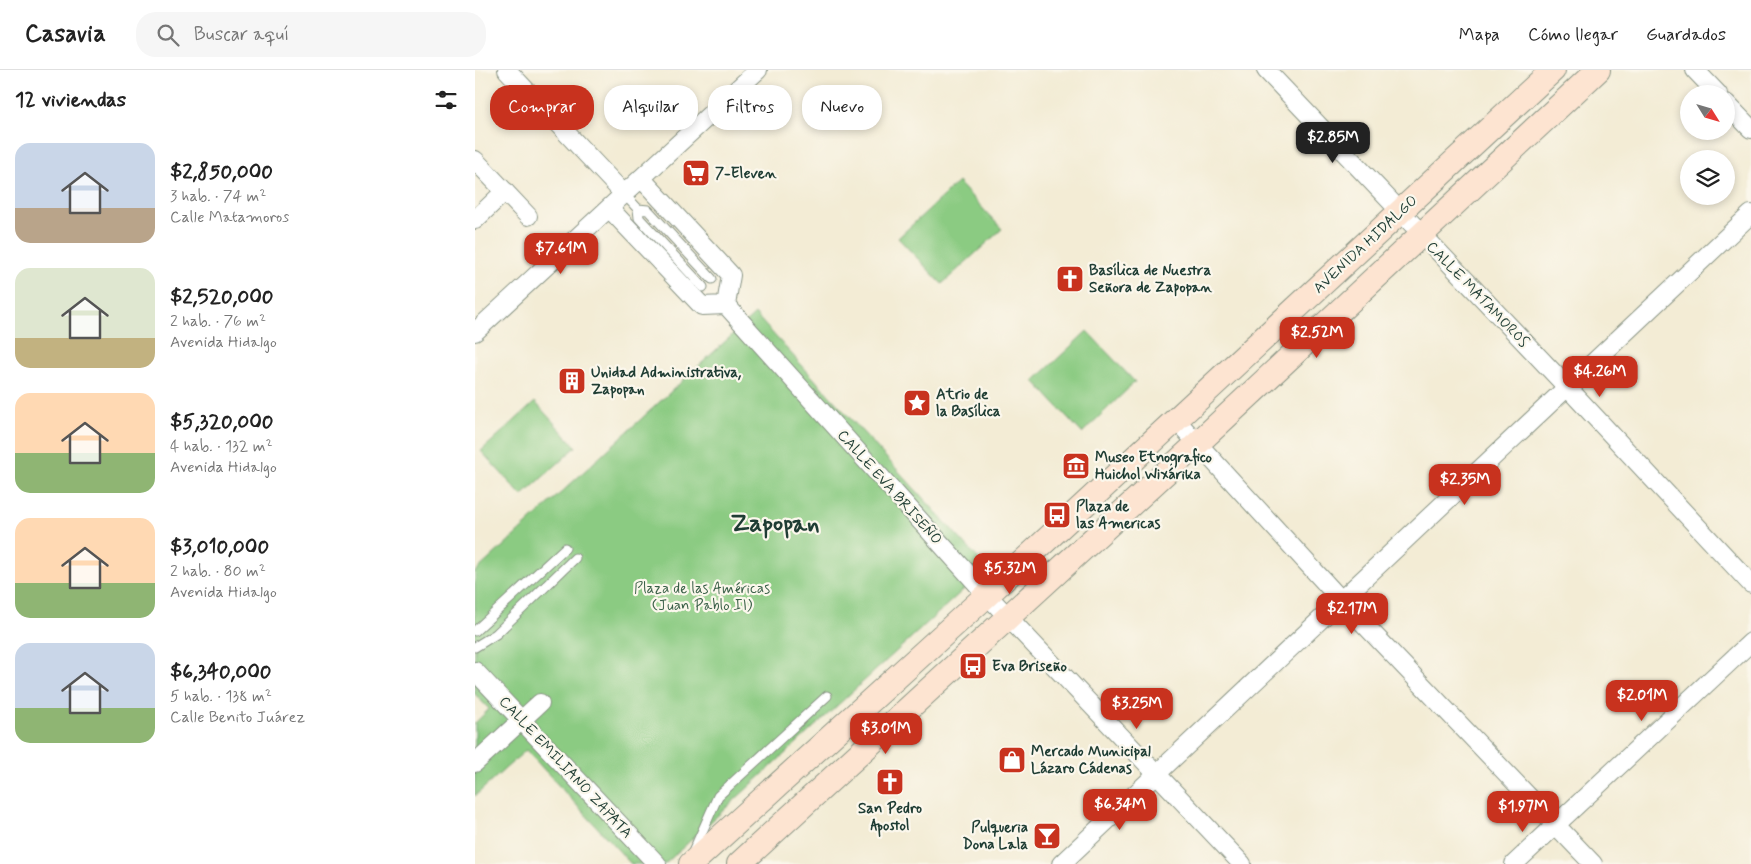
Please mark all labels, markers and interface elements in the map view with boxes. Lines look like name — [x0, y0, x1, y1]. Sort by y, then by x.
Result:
search box — [136, 12, 486, 57]
text: Casavia — [25, 19, 106, 50]
icon: search — [154, 21, 182, 49]
text: Buscar aquí — [194, 22, 289, 47]
text: Mapa — [1459, 23, 1500, 47]
text: Cómo llegar — [1528, 23, 1618, 47]
text: Guardados — [1646, 23, 1726, 47]
chip: Comprar — [490, 85, 594, 130]
chip: Alquilar — [604, 85, 698, 130]
chip: Filtros — [708, 85, 792, 130]
chip: Nuevo — [802, 85, 882, 130]
north arrow — [1680, 85, 1735, 140]
map controls — [1680, 85, 1735, 205]
text: 12 viviendas — [15, 86, 126, 114]
icon: filters — [432, 86, 460, 114]
pin: $2.85M — [1292, 122, 1374, 164]
text: $2.85M — [1307, 127, 1359, 148]
button: layers — [1680, 150, 1735, 205]
text: $2,850,000 — [170, 158, 273, 186]
supermarket icon: 7-Eleven — [681, 158, 711, 188]
icon: home — [55, 163, 115, 223]
place label: 7-Eleven — [715, 164, 777, 184]
text: 3 hab. · 74 m² — [170, 186, 266, 207]
street label: AVENIDA HIDALGO — [1309, 191, 1422, 298]
text: Calle Matamoros — [170, 207, 289, 228]
pin: $7.61M — [520, 232, 602, 275]
street label: CALLE MATAMOROS — [1421, 237, 1533, 352]
text: $7.61M — [535, 238, 587, 259]
place label: Basílica de Nuestra Señora de Zapopan — [1089, 261, 1212, 298]
church icon: Basílica de Nuestra Señora de Zapopan — [1055, 264, 1085, 294]
text: $2,520,000 — [170, 283, 274, 311]
icon: home — [55, 288, 115, 348]
text: 2 hab. · 76 m² — [170, 311, 266, 332]
pin: $2.52M — [1276, 316, 1358, 359]
text: $2.52M — [1291, 322, 1343, 343]
text: Avenida Hidalgo — [170, 332, 277, 353]
pin: $4.26M — [1559, 356, 1641, 398]
text: $4.26M — [1574, 361, 1626, 382]
place label: Unidad Administrativa, Zapopan — [591, 363, 742, 400]
building icon: Unidad Administrativa, Zapopan — [557, 366, 587, 396]
place label: Atrio de la Basílica — [936, 385, 1001, 422]
place icon: Atrio de la Basílica — [902, 388, 932, 418]
text: $5,320,000 — [170, 408, 274, 436]
icon: home — [55, 413, 115, 473]
street label: CALLE EVA BRISEÑO — [832, 426, 946, 549]
text: 4 hab. · 132 m² — [170, 436, 272, 457]
place label: Museo Etnografico Huichol Wixárika — [1095, 447, 1213, 485]
museum icon: Museo Etnografico Huichol Wixárika — [1061, 451, 1091, 481]
text: Avenida Hidalgo — [170, 457, 277, 478]
pin: $2.35M — [1424, 464, 1506, 506]
text: $2.35M — [1440, 469, 1490, 490]
place label: Plaza de las Americas — [1076, 497, 1160, 534]
bus stop icon: Plaza de las Americas — [1042, 500, 1072, 530]
district label: Zapopan — [730, 508, 820, 541]
text: $3,010,000 — [170, 533, 269, 561]
icon: home — [55, 538, 115, 598]
pin: $5.32M — [969, 552, 1051, 595]
text: $5.32M — [984, 558, 1036, 579]
text: 2 hab. · 80 m² — [170, 561, 266, 582]
park label: Plaza de las Américas (Juan Pablo II) — [634, 579, 770, 616]
text: Avenida Hidalgo — [170, 582, 277, 603]
pin: $2.17M — [1311, 592, 1393, 635]
text: $2.17M — [1327, 598, 1377, 619]
bus stop icon: Eva Briseño — [958, 651, 988, 681]
place label: Eva Briseño — [992, 657, 1068, 677]
text: $6,340,000 — [170, 658, 272, 686]
icon: home — [55, 663, 115, 723]
pin: $2.01M — [1601, 680, 1683, 722]
text: $2.01M — [1617, 685, 1667, 706]
text: 5 hab. · 138 m² — [170, 686, 272, 707]
pin: $3.25M — [1096, 688, 1178, 730]
street label: CALLE EMILIANO ZAPATA — [494, 692, 637, 843]
text: $3.25M — [1112, 693, 1162, 714]
text: Calle Benito Juárez — [170, 707, 305, 728]
pin: $3.01M — [845, 712, 927, 755]
text: $3.01M — [861, 718, 911, 739]
place label: Mercado Municipal Lázaro Cádenas — [1031, 742, 1151, 779]
shop icon: Mercado Municipal Lázaro Cádenas — [997, 745, 1027, 775]
church icon: San Pedro Apostol — [875, 767, 905, 797]
pin: $6.34M — [1079, 788, 1161, 831]
pin: $1.97M — [1482, 790, 1564, 833]
text: $6.34M — [1094, 794, 1146, 815]
text: $1.97M — [1498, 796, 1548, 817]
place label: San Pedro Apostol — [858, 799, 922, 837]
place label: Pulqueria Dona Lala — [962, 818, 1028, 855]
bar icon: Pulqueria Dona Lala — [1032, 821, 1062, 851]

